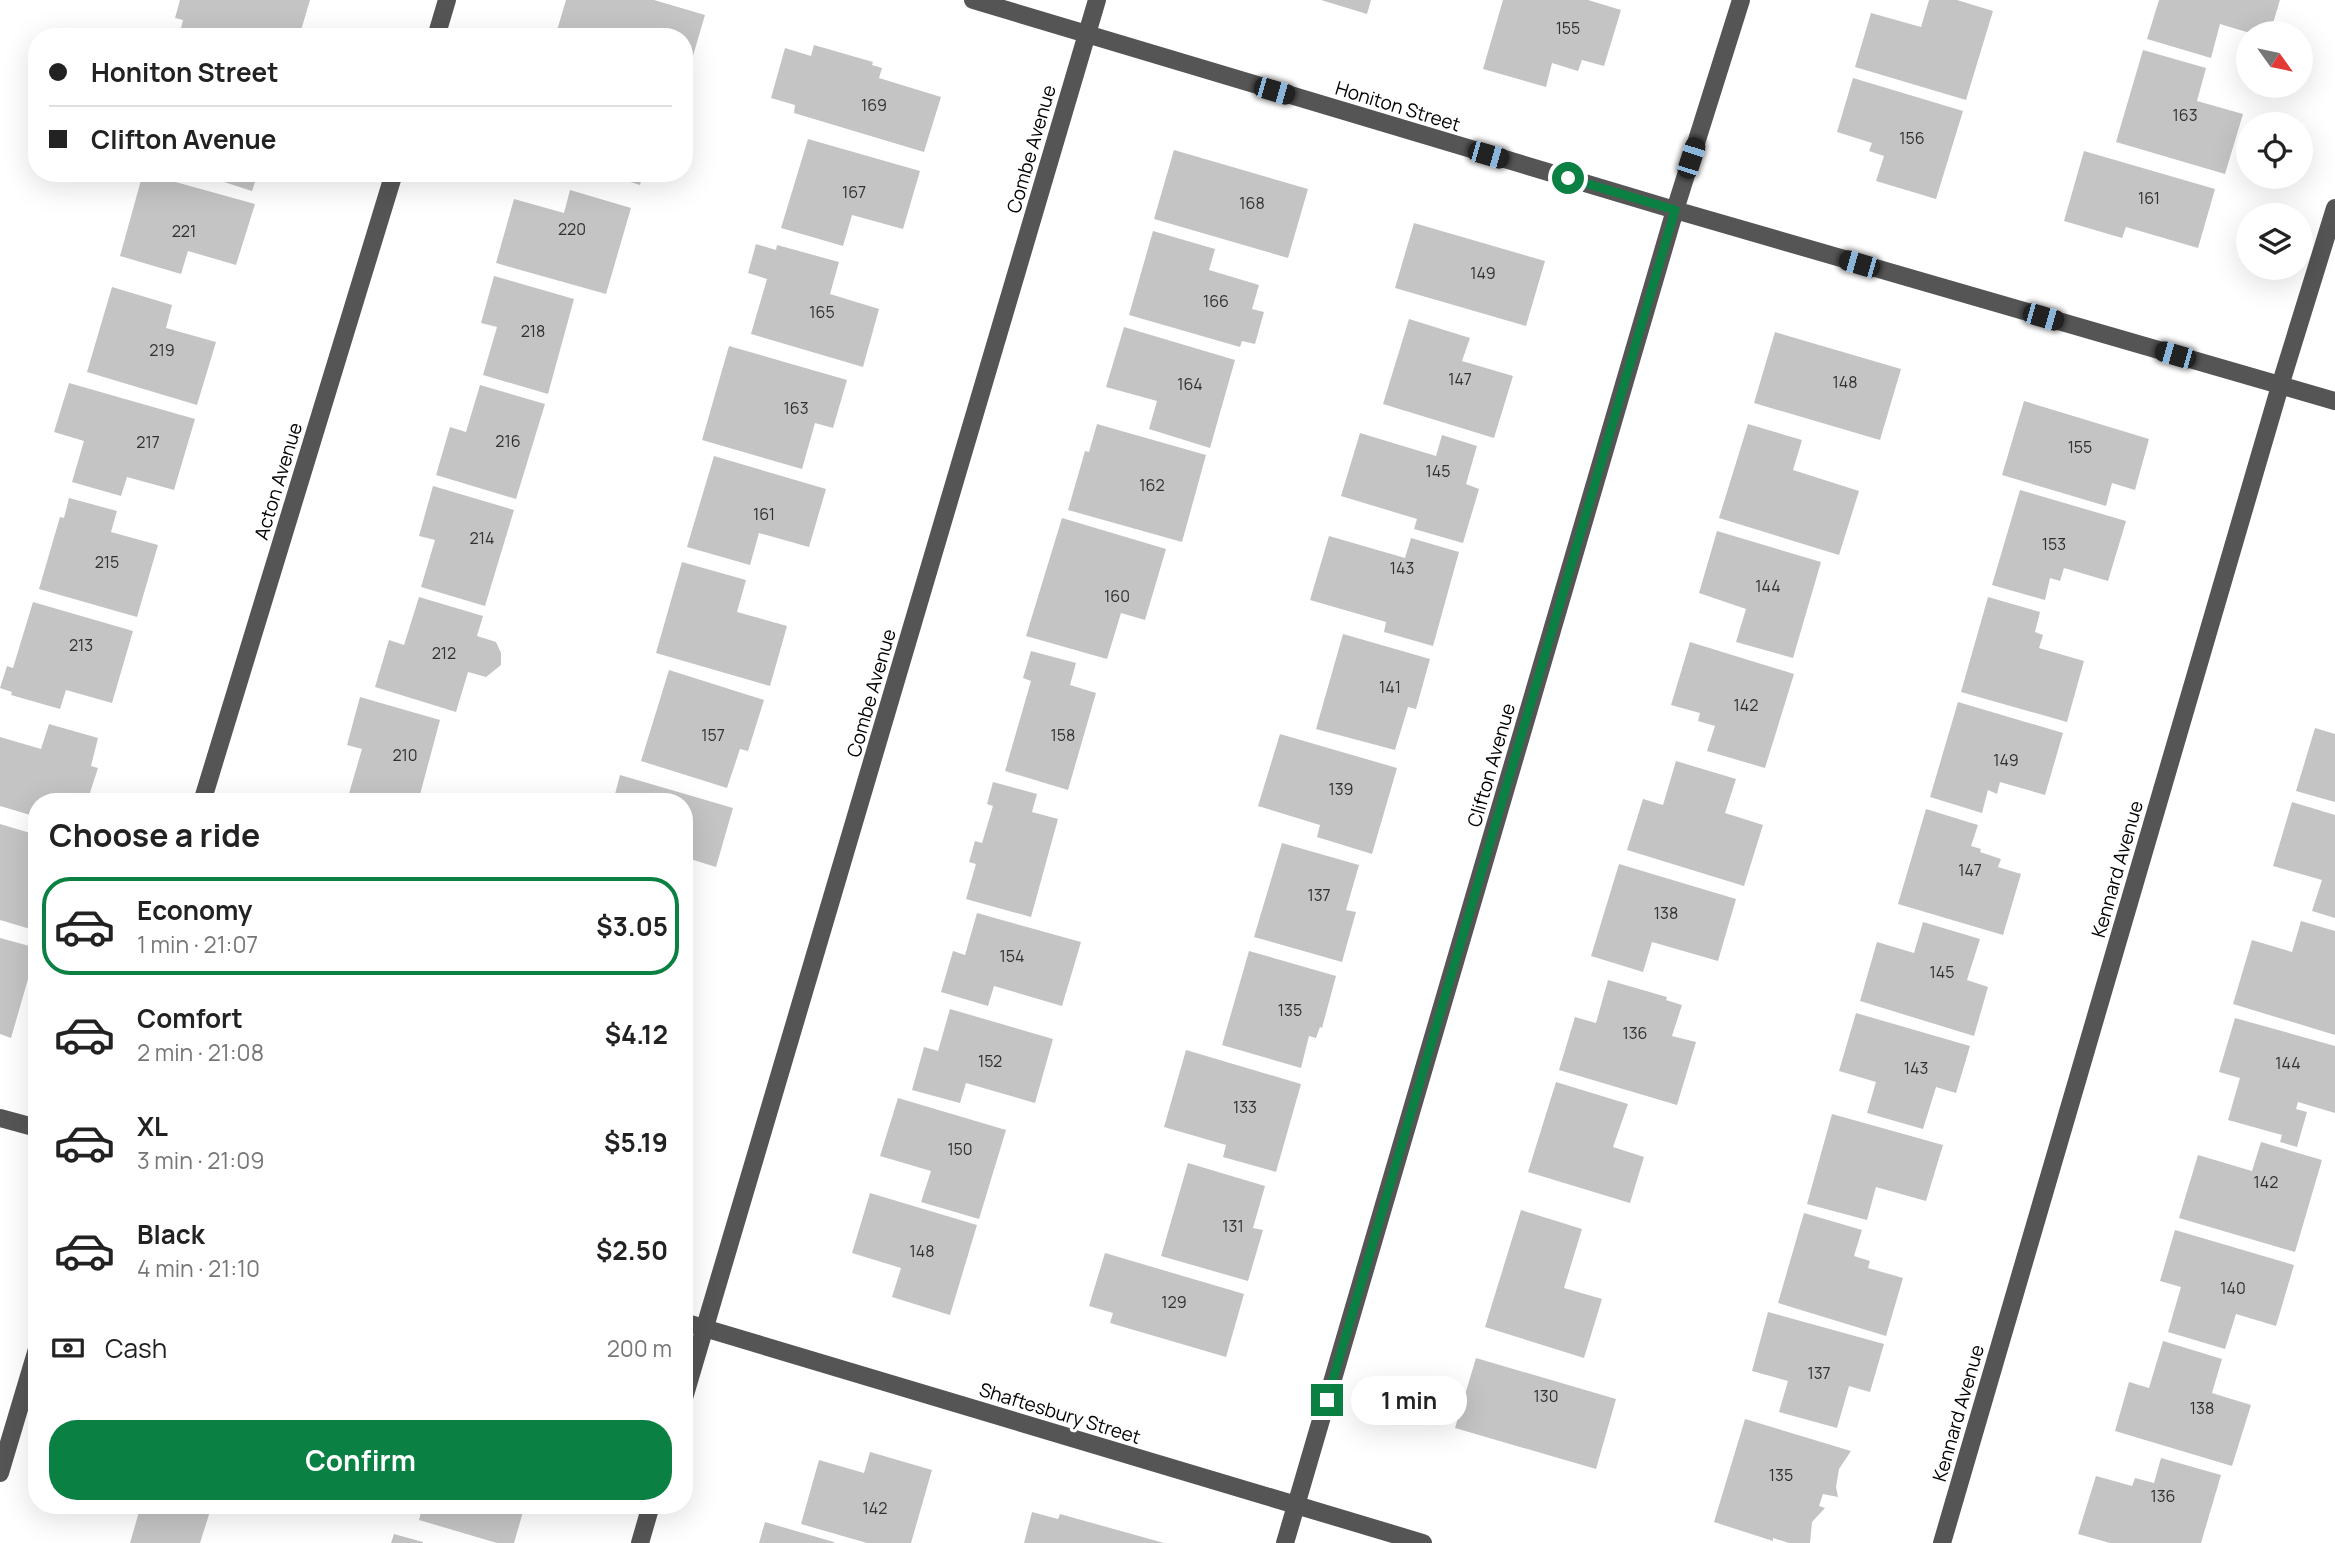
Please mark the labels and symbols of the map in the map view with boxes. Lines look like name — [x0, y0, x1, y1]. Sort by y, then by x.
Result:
house number: 155 — [1556, 17, 1580, 39]
north arrow — [2236, 21, 2314, 98]
car — [1251, 75, 1298, 107]
street label: Honiton Street — [1332, 75, 1464, 137]
street label: Combe Avenue — [1000, 82, 1062, 216]
house number: 169 — [861, 94, 887, 116]
house number: 163 — [2172, 104, 2198, 126]
house number: 156 — [1899, 127, 1925, 149]
car — [1675, 135, 1708, 181]
car — [1465, 139, 1512, 171]
route start — [1552, 162, 1584, 194]
house number: 167 — [842, 181, 866, 203]
house number: 161 — [2138, 187, 2160, 209]
house number: 168 — [1239, 192, 1265, 214]
house number: 220 — [558, 218, 586, 240]
house number: 221 — [172, 220, 196, 242]
car — [1836, 248, 1883, 280]
house number: 149 — [1470, 262, 1496, 284]
house number: 166 — [1203, 290, 1229, 312]
house number: 165 — [809, 301, 835, 323]
car — [2020, 301, 2067, 333]
house number: 218 — [521, 320, 545, 342]
house number: 219 — [149, 339, 175, 361]
car — [2152, 339, 2199, 371]
house number: 147 — [1448, 368, 1472, 390]
house number: 148 — [1833, 371, 1857, 393]
house number: 164 — [1177, 373, 1203, 395]
house number: 163 — [783, 397, 809, 419]
street label: Acton Avenue — [248, 419, 308, 543]
house number: 216 — [495, 430, 521, 452]
house number: 217 — [136, 431, 160, 453]
house number: 155 — [2068, 436, 2092, 458]
house number: 145 — [1426, 460, 1450, 482]
house number: 162 — [1139, 474, 1165, 496]
house number: 161 — [753, 503, 775, 525]
house number: 214 — [470, 527, 494, 549]
house number: 153 — [2042, 533, 2066, 555]
house number: 215 — [95, 551, 119, 573]
house number: 143 — [1390, 557, 1414, 579]
house number: 144 — [1755, 575, 1781, 597]
house number: 160 — [1104, 585, 1130, 607]
street label: Combe Avenue — [840, 626, 902, 760]
house number: 213 — [69, 634, 93, 656]
house number: 212 — [432, 642, 456, 664]
house number: 141 — [1379, 676, 1401, 698]
house number: 142 — [1734, 694, 1758, 716]
street label: Clifton Avenue — [1461, 700, 1521, 830]
house number: 157 — [701, 724, 725, 746]
house number: 158 — [1051, 724, 1075, 746]
house number: 210 — [392, 744, 418, 766]
house number: 149 — [1993, 749, 2019, 771]
house number: 139 — [1328, 778, 1354, 800]
street label: Kennard Avenue — [2085, 798, 2149, 940]
house number: 147 — [1958, 859, 1982, 881]
house number: 137 — [1307, 884, 1331, 906]
house number: 138 — [1654, 902, 1678, 924]
house number: 154 — [1000, 945, 1024, 967]
house number: 145 — [1930, 961, 1954, 983]
house number: 135 — [1278, 999, 1302, 1021]
house number: 136 — [1622, 1022, 1648, 1044]
house number: 152 — [978, 1050, 1002, 1072]
house number: 144 — [2275, 1052, 2301, 1074]
house number: 143 — [1904, 1057, 1928, 1079]
house number: 133 — [1233, 1096, 1257, 1118]
house number: 150 — [947, 1138, 973, 1160]
house number: 142 — [2254, 1171, 2278, 1193]
house number: 131 — [1222, 1215, 1244, 1237]
house number: 148 — [910, 1240, 934, 1262]
house number: 140 — [2220, 1277, 2246, 1299]
house number: 129 — [1161, 1291, 1187, 1313]
street label: Kennard Avenue — [1926, 1342, 1990, 1484]
house number: 137 — [1807, 1362, 1831, 1384]
street label: Shaftesbury Street — [976, 1376, 1144, 1450]
callout: 1 min — [1352, 1376, 1467, 1424]
route end — [1311, 1384, 1343, 1416]
house number: 130 — [1534, 1385, 1558, 1407]
house number: 138 — [2190, 1397, 2214, 1419]
house number: 135 — [1769, 1464, 1793, 1486]
house number: 136 — [2150, 1485, 2176, 1507]
house number: 142 — [863, 1497, 887, 1519]

